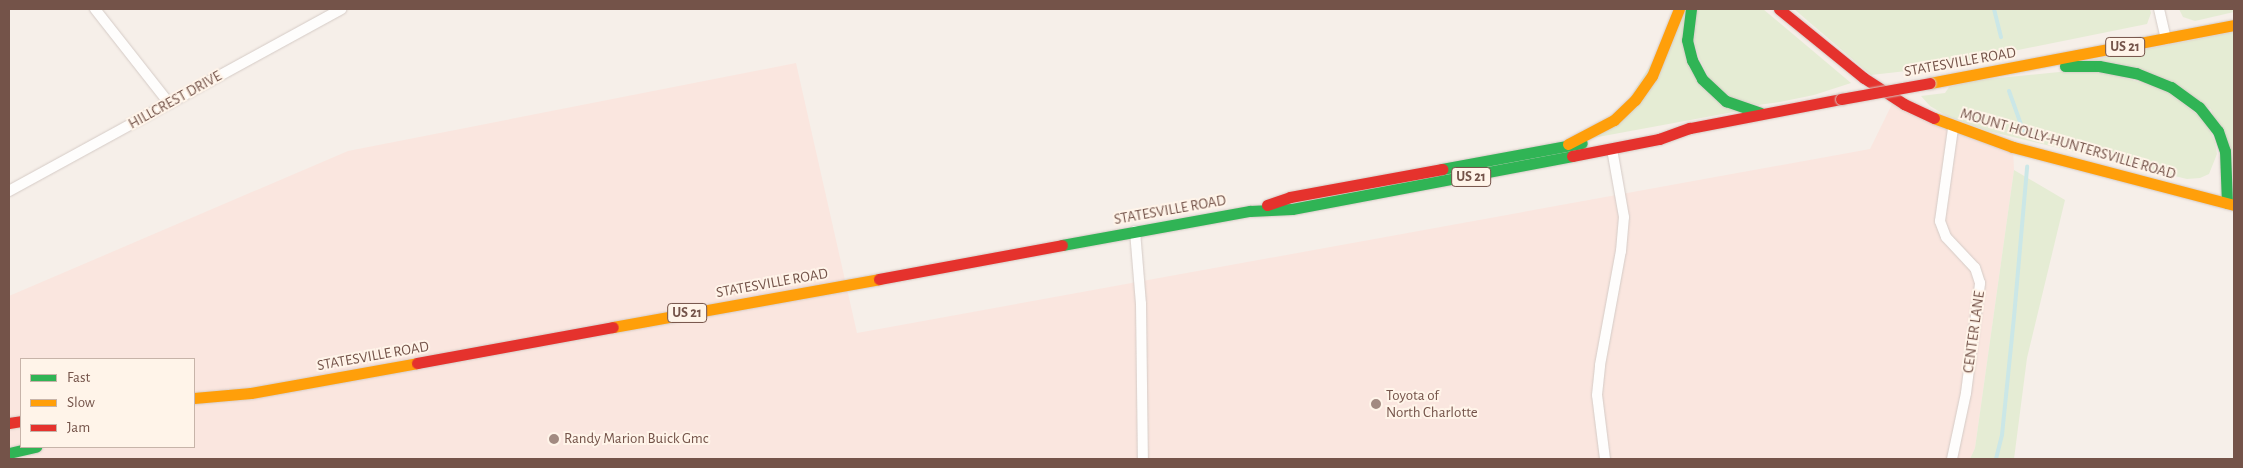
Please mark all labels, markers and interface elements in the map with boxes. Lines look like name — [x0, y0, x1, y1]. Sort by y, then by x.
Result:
road number: US 21 — [2105, 36, 2145, 58]
street label: STATESVILLE ROAD — [1903, 43, 2017, 81]
street label: HILLCREST DRIVE — [125, 67, 225, 133]
street label: MOUNT HOLLY-HUNTERSVILLE ROAD — [1958, 105, 2178, 183]
road number: US 21 — [1451, 166, 1491, 188]
street label: STATESVILLE ROAD — [1113, 191, 1227, 229]
street label: STATESVILLE ROAD — [715, 264, 829, 302]
street label: CENTER LANE — [1959, 290, 1989, 374]
road number: US 21 — [667, 302, 707, 324]
street label: STATESVILLE ROAD — [316, 337, 430, 375]
legend — [20, 358, 195, 448]
text: Fast — [67, 370, 90, 385]
place label: Toyota of North Charlotte — [1386, 386, 1478, 421]
text: Slow — [67, 395, 95, 410]
marker: Toyota of North Charlotte — [1370, 398, 1382, 410]
text: Jam — [67, 420, 90, 435]
place label: Randy Marion Buick Gmc — [564, 430, 708, 448]
marker: Randy Marion Buick Gmc — [548, 433, 560, 445]

